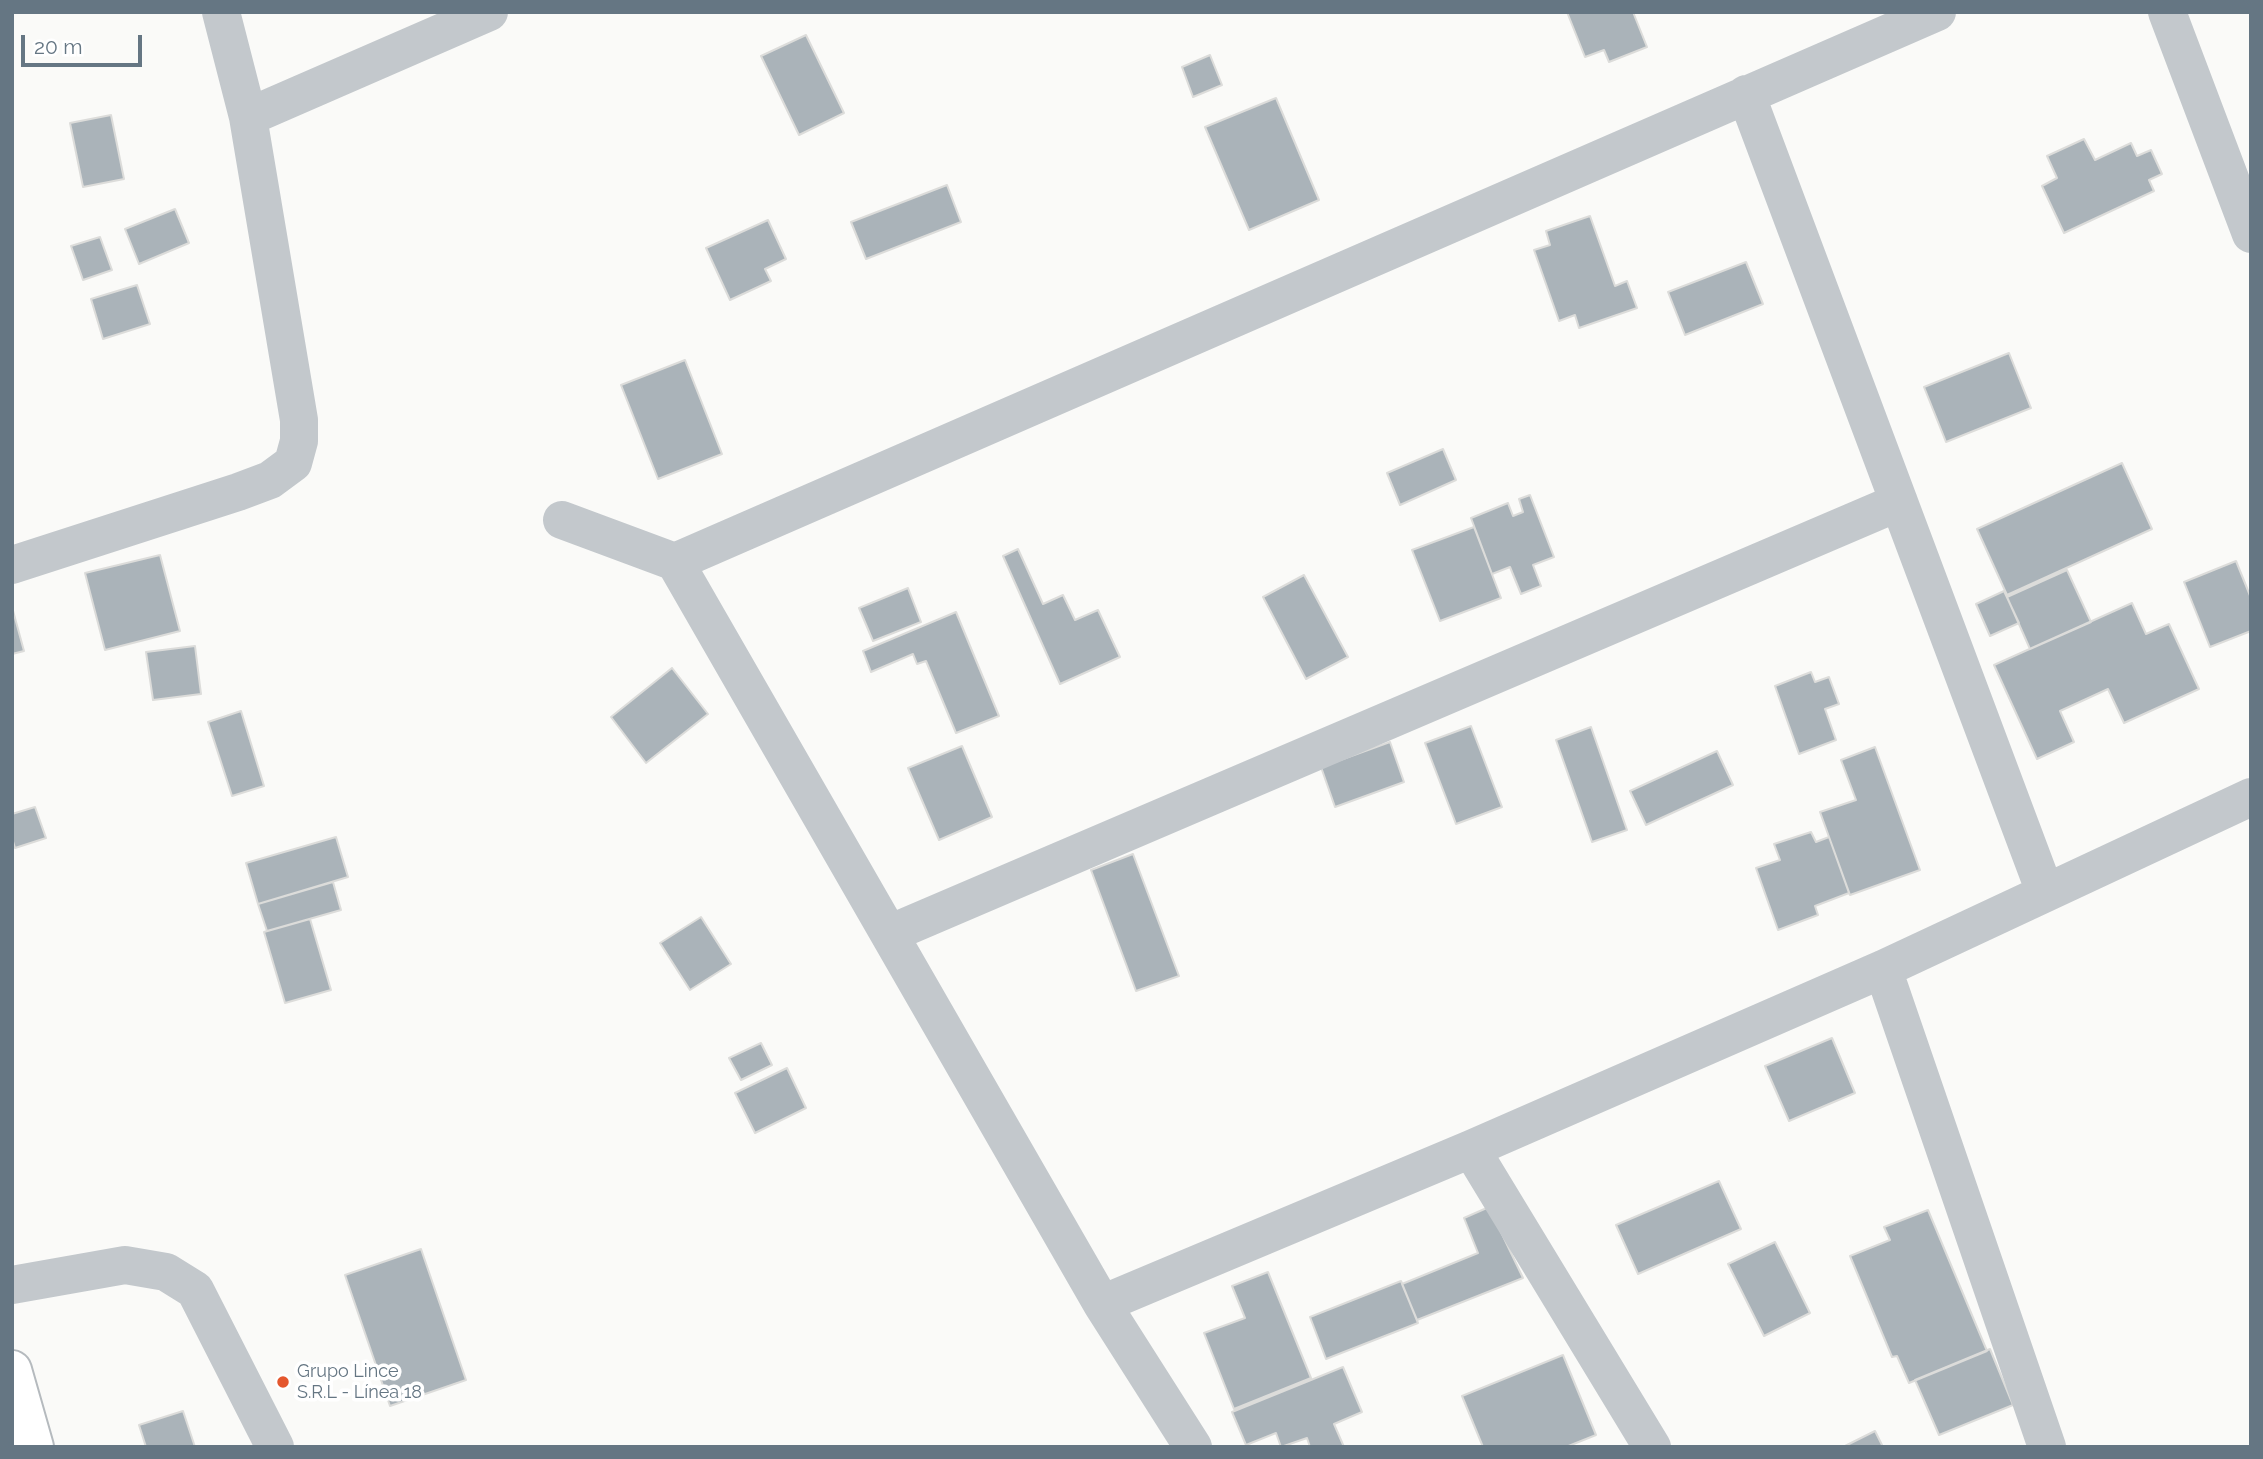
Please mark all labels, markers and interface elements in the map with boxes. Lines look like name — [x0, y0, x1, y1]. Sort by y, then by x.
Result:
scale bar — [24, 21, 145, 65]
text: 20 m — [34, 34, 82, 59]
place label: Grupo Lince S.R.L - Línea 18 — [297, 1361, 422, 1404]
marker: Grupo Lince S.R.L - Línea 18 — [275, 1374, 291, 1390]

